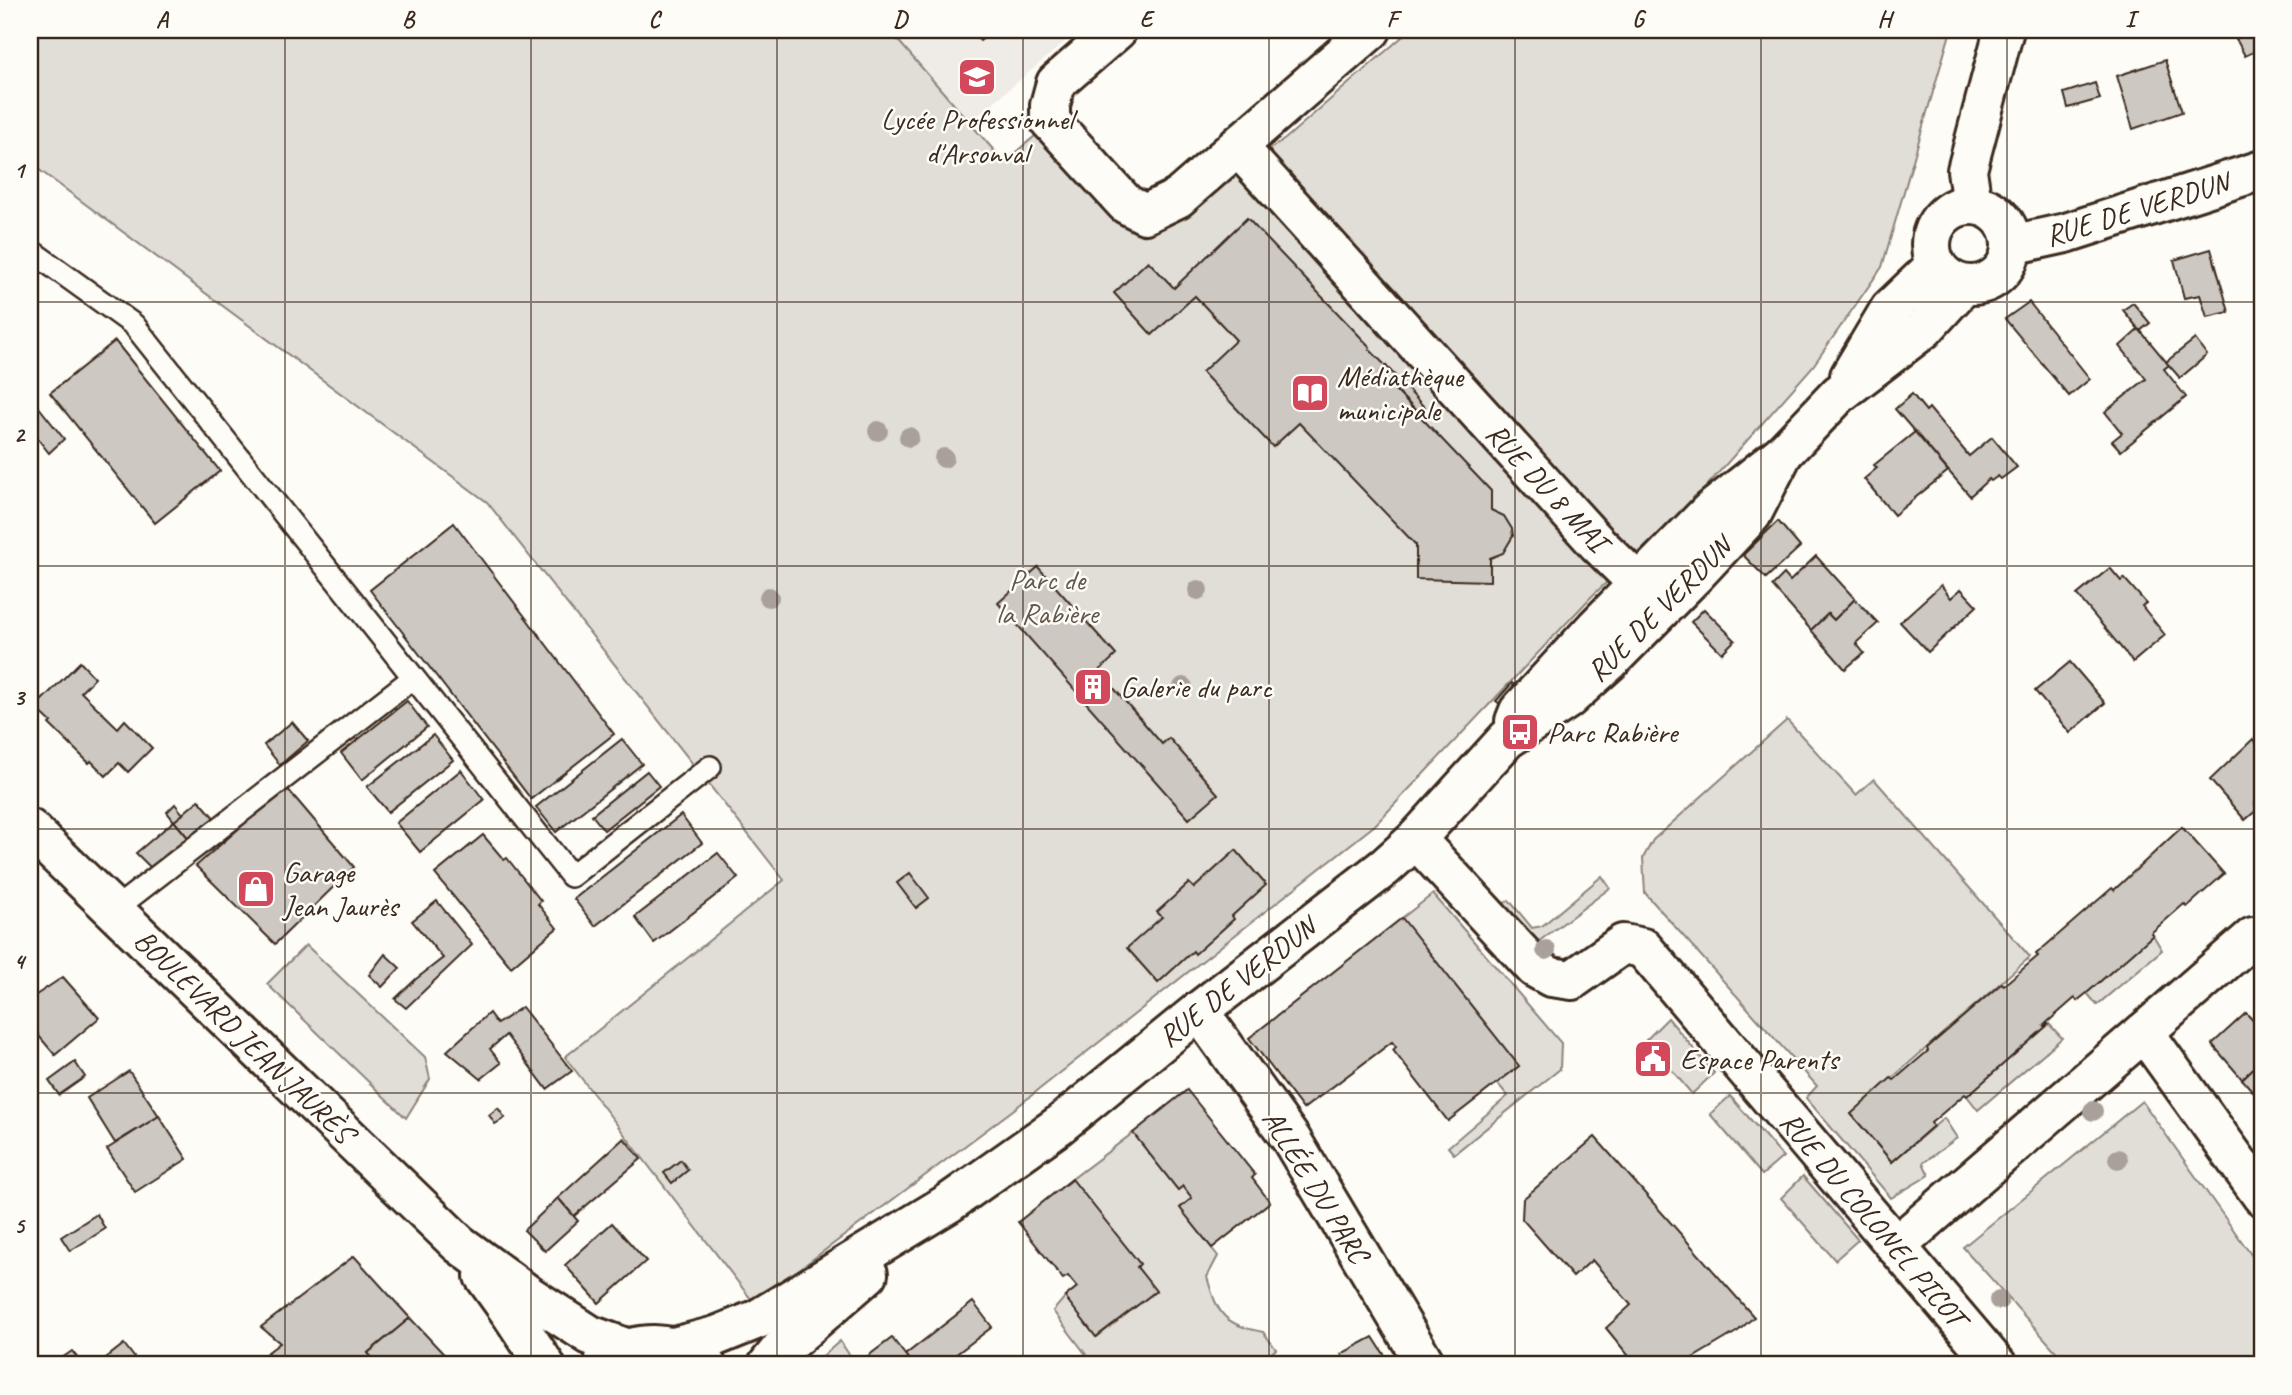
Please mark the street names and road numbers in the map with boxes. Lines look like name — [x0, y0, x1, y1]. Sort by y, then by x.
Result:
street label: RUE DE VERDUN — [2041, 162, 2237, 255]
street label: RUE DU 8 MAI — [1478, 415, 1620, 564]
street label: RUE DE VERDUN — [1578, 526, 1742, 690]
street label: RUE DE VERDUN — [1150, 906, 1327, 1055]
street label: BOULEVARD JEAN JAURÈS — [126, 921, 366, 1155]
street label: ALLÉE DU PARC — [1254, 1102, 1380, 1272]
street label: RUE DU COLONEL PICOT — [1772, 1104, 1979, 1340]

